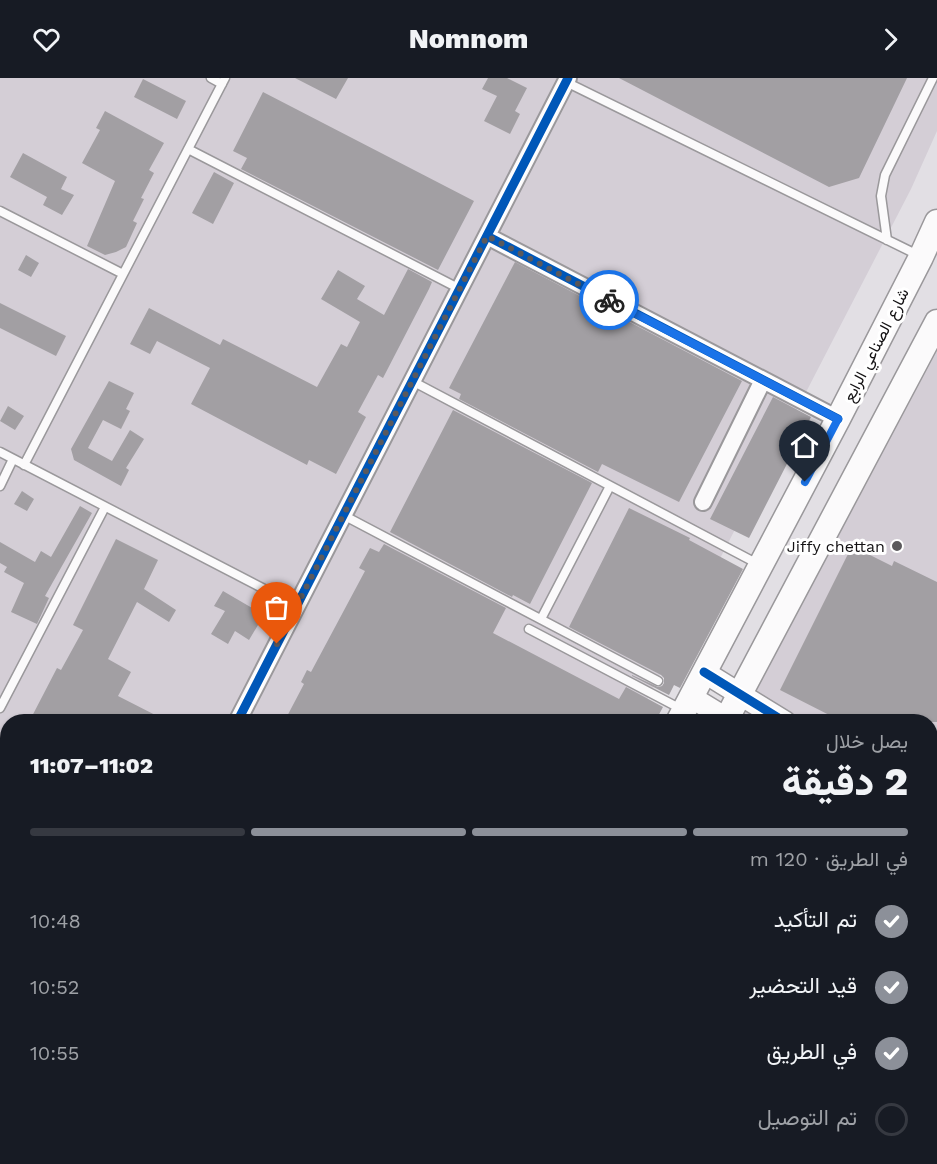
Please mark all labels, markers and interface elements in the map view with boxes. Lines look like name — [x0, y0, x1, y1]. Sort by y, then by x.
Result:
icon: heart — [30, 23, 63, 56]
text: Nomnom — [409, 23, 528, 55]
icon: forward — [874, 23, 907, 56]
courier — [579, 270, 639, 330]
icon: bike — [593, 284, 626, 317]
street label: شارع الصناعي الرابع — [839, 285, 916, 407]
pin — [779, 420, 830, 482]
icon: home — [788, 429, 821, 462]
place label: Jiffy chettan — [787, 537, 885, 556]
marker: Jiffy chettan — [890, 539, 904, 553]
pin — [251, 582, 302, 644]
icon: bag — [260, 591, 293, 624]
text: يصل خلال — [826, 729, 908, 753]
text: 11:02–11:07 — [30, 753, 153, 778]
text: 2 دقيقة — [782, 759, 908, 804]
text: في الطريق · 120 m — [750, 847, 908, 871]
icon: check — [875, 905, 908, 938]
text: تم التأكيد — [774, 907, 857, 932]
text: 10:48 — [30, 909, 81, 933]
icon: check — [875, 971, 908, 1004]
text: قيد التحضير — [749, 973, 857, 998]
text: 10:52 — [30, 975, 79, 999]
icon: check — [875, 1037, 908, 1070]
text: في الطريق — [767, 1039, 857, 1064]
text: 10:55 — [30, 1041, 79, 1065]
text: تم التوصيل — [758, 1105, 857, 1130]

